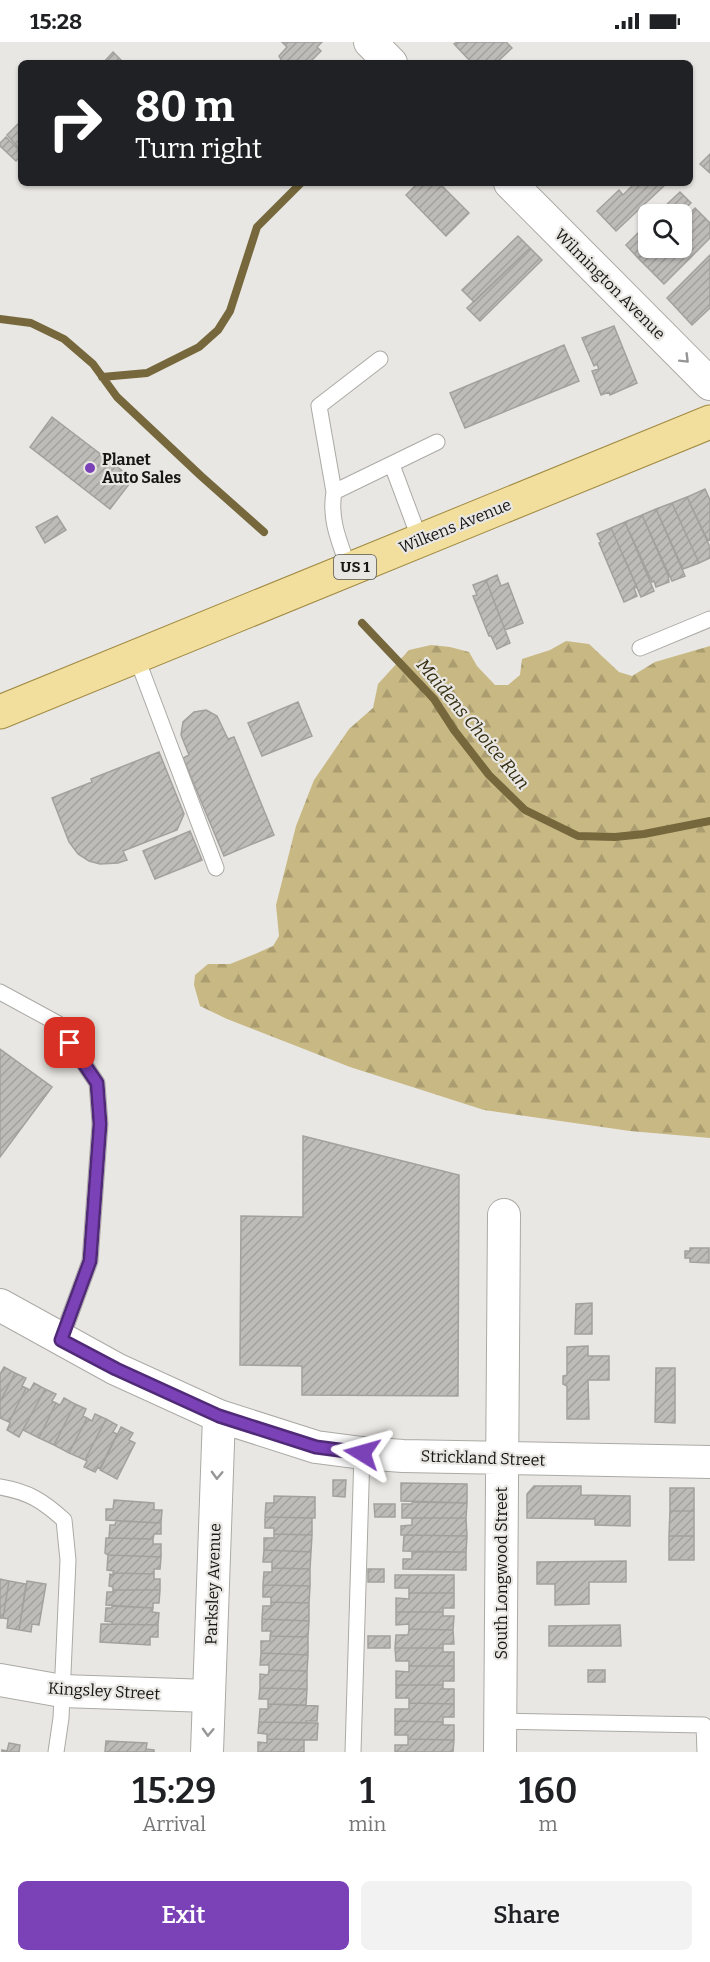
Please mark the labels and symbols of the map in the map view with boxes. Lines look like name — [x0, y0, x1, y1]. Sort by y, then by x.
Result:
street label: Wilmington Avenue — [551, 225, 669, 343]
one-way arrow — [677, 351, 688, 362]
place label: Planet Auto Sales — [102, 450, 181, 487]
marker: Planet Auto Sales — [83, 461, 97, 475]
street label: Wilkens Avenue — [396, 495, 514, 557]
road number: US 1 — [334, 555, 376, 579]
water label: Maidens Choice Run — [412, 654, 534, 794]
pin — [44, 1017, 95, 1068]
position arrow — [330, 1421, 394, 1485]
street label: Strickland Street — [420, 1446, 546, 1470]
one-way arrow — [211, 1470, 224, 1479]
street label: South Longwood Street — [492, 1486, 511, 1659]
street label: Parksley Avenue — [201, 1523, 225, 1645]
street label: Kingsley Street — [47, 1679, 161, 1703]
one-way arrow — [201, 1728, 214, 1737]

